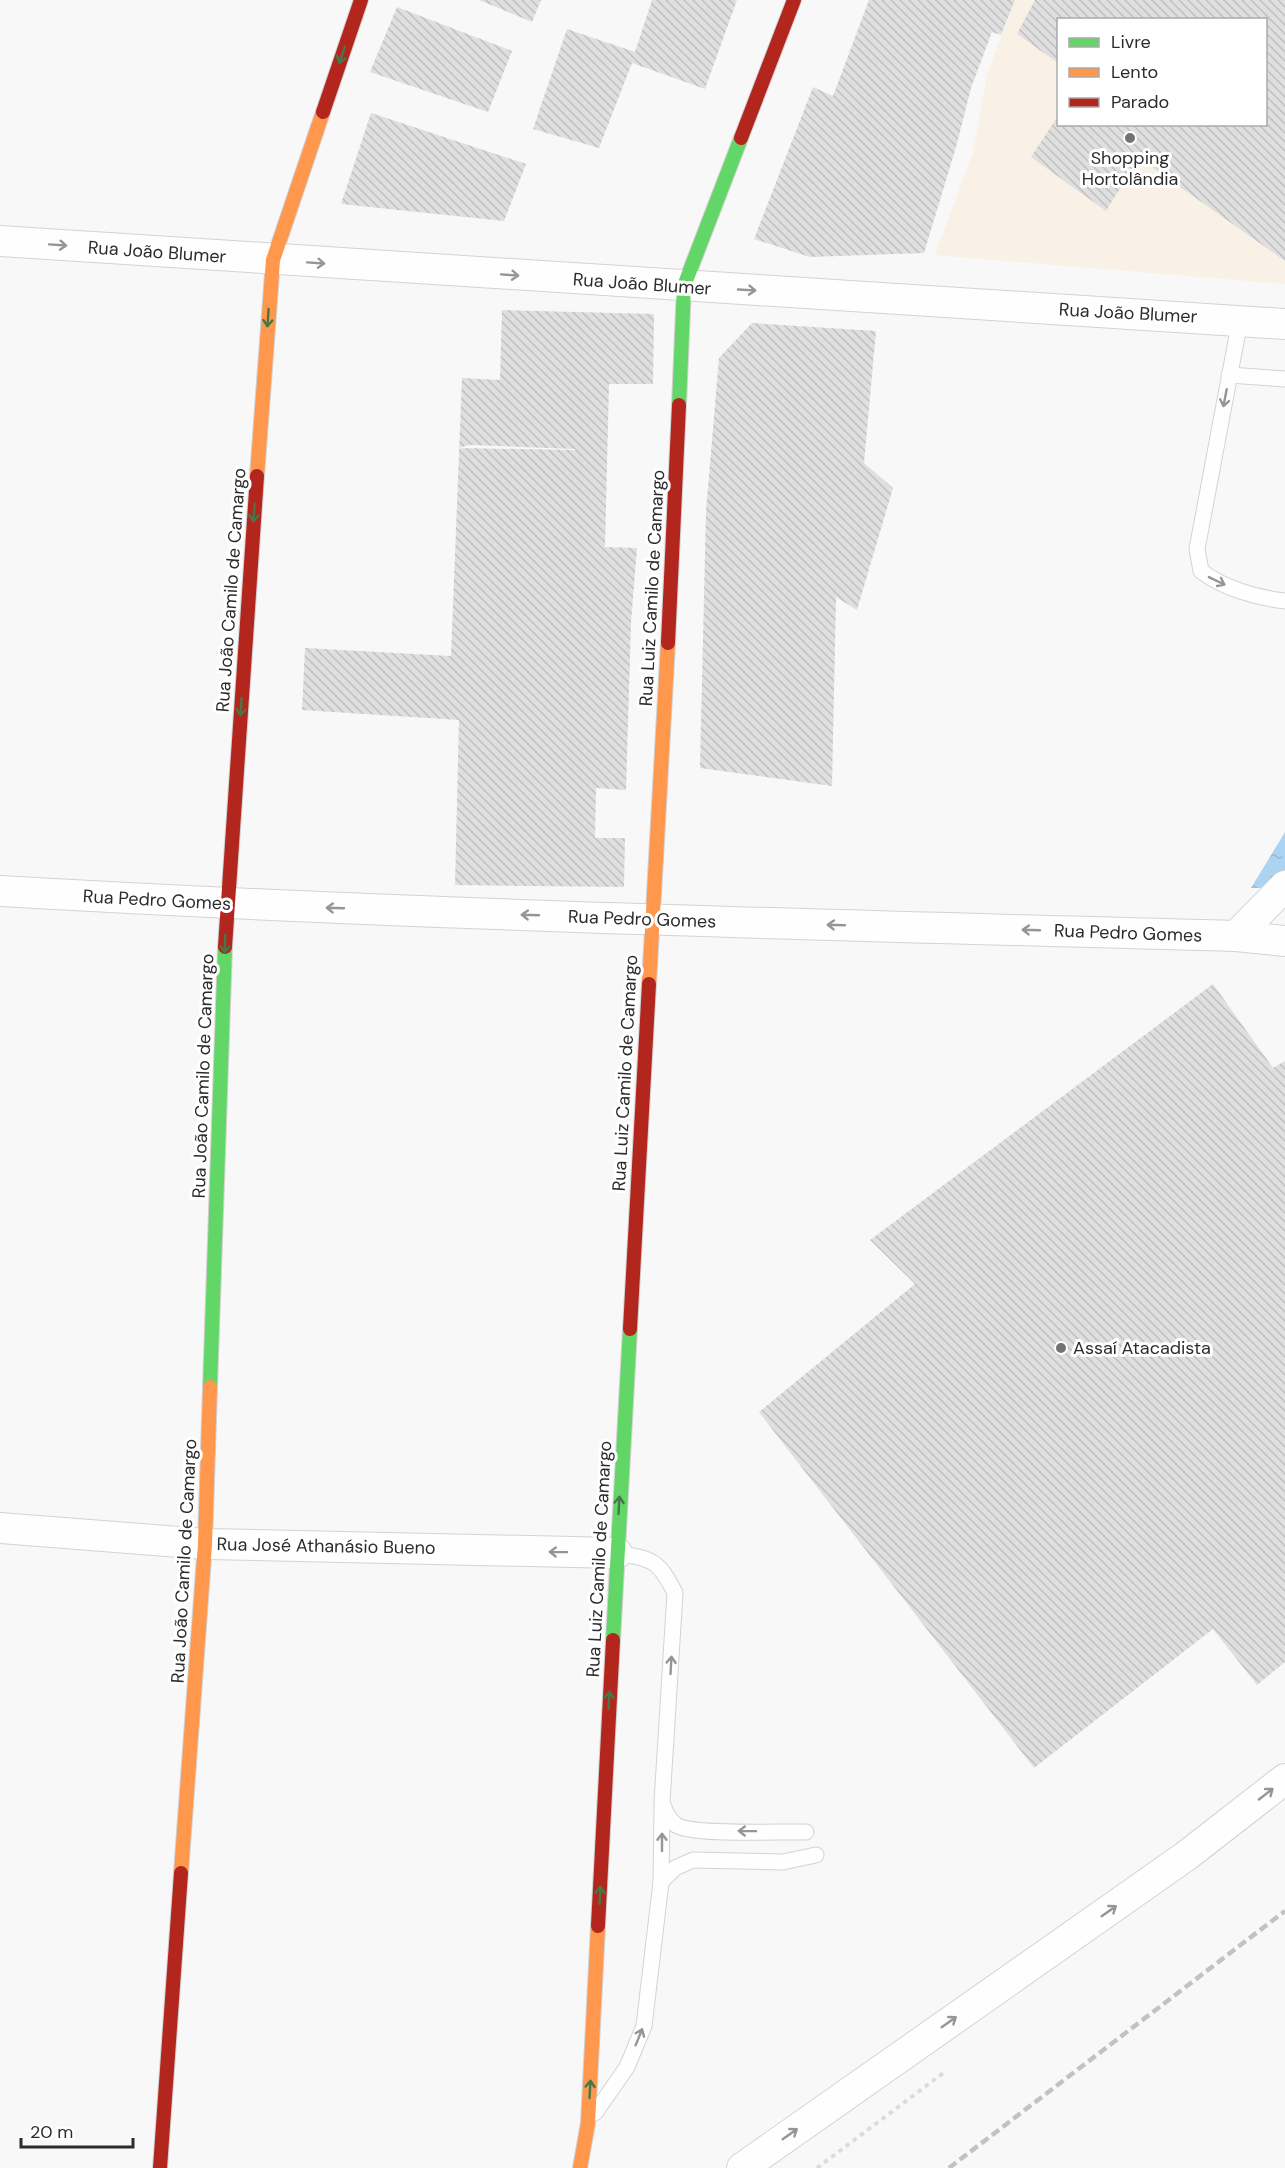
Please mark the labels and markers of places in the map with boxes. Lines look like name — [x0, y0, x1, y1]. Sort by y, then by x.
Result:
marker: Shopping Hortolândia — [1123, 131, 1137, 145]
place label: Shopping Hortolândia — [1082, 146, 1178, 191]
place label: Assaí Atacadista — [1073, 1336, 1211, 1360]
marker: Assaí Atacadista — [1054, 1341, 1068, 1355]

